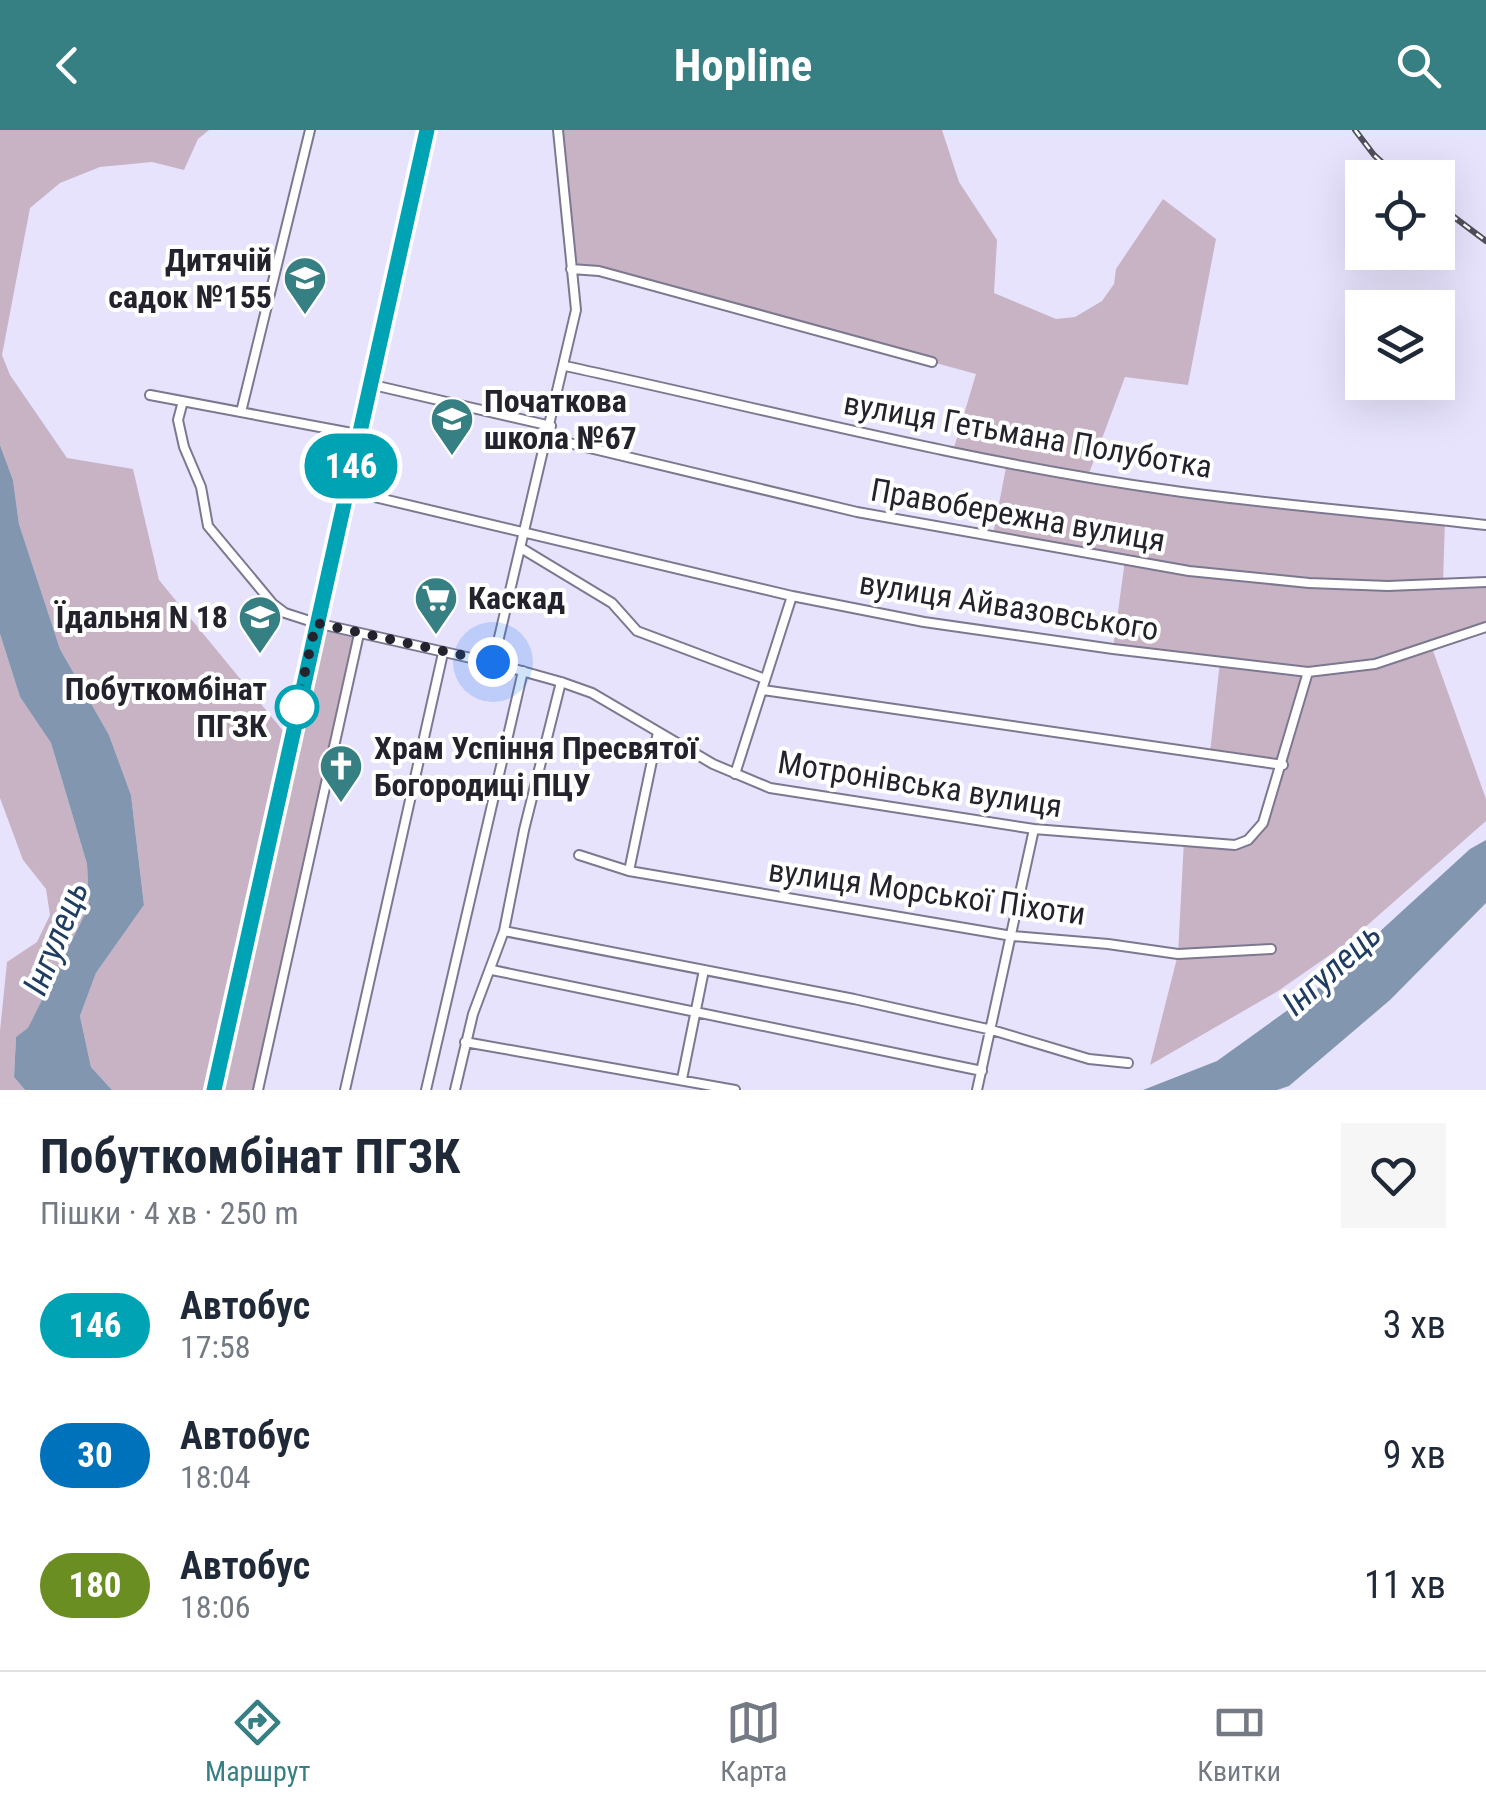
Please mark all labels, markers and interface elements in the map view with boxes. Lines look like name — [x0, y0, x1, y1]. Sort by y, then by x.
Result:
icon: back — [40, 38, 95, 93]
icon: search — [1391, 38, 1446, 93]
text: Hopline — [674, 39, 812, 92]
map controls — [1345, 160, 1455, 400]
button: locate — [1345, 160, 1455, 270]
place label: Дитячій садок №155 — [108, 241, 272, 316]
school or university icon: Дитячій садок №155 — [282, 255, 328, 316]
button: layers — [1345, 290, 1455, 400]
place label: Початкова школа №67 — [484, 382, 637, 457]
street label: вулиця Гетьмана Полуботка — [841, 384, 1215, 486]
school or university icon: Початкова школа №67 — [429, 396, 475, 457]
line badge: 146 — [294, 434, 408, 498]
text: 146 — [324, 446, 378, 487]
street label: Правобережна вулиця — [868, 470, 1168, 560]
street label: вулиця Айвазовського — [857, 564, 1161, 648]
supermarket icon: Каскад — [413, 575, 459, 636]
place label: Каскад — [468, 579, 565, 617]
school or university icon: Їдальня N 18 — [237, 594, 283, 655]
place label: Їдальня N 18 — [54, 598, 228, 636]
your location — [468, 637, 518, 687]
place label: Побуткомбінат ПГЗК — [65, 670, 268, 745]
marker: Побуткомбінат ПГЗК — [276, 686, 318, 728]
place label: Храм Успіння Пресвятої Богородиці ПЦУ — [374, 729, 700, 804]
church icon: Храм Успіння Пресвятої Богородиці ПЦУ — [318, 743, 364, 804]
street label: Мотронівська вулиця — [775, 743, 1065, 825]
street label: вулиця Морської Піхоти — [766, 851, 1088, 933]
water label: Інгулець — [15, 875, 97, 1001]
water label: Інгулець — [1274, 914, 1390, 1024]
button: heart — [1341, 1123, 1446, 1228]
text: Побуткомбінат ПГЗК — [40, 1128, 460, 1185]
text: Пішки · 4 хв · 250 m — [40, 1194, 299, 1232]
text: Автобус — [180, 1284, 310, 1328]
text: 3 хв — [1383, 1303, 1446, 1347]
text: 146 — [68, 1305, 122, 1346]
text: 17:58 — [180, 1328, 251, 1366]
text: Автобус — [180, 1414, 310, 1458]
text: 9 хв — [1383, 1433, 1446, 1477]
text: 30 — [77, 1435, 113, 1476]
text: 18:04 — [180, 1458, 251, 1496]
text: Автобус — [180, 1544, 310, 1588]
text: 11 хв — [1364, 1563, 1446, 1607]
text: 180 — [68, 1565, 122, 1606]
text: 18:06 — [180, 1588, 251, 1626]
tab: Маршрут — [205, 1695, 310, 1788]
tab: Карта — [720, 1695, 787, 1788]
tab: Квитки — [1197, 1695, 1281, 1788]

